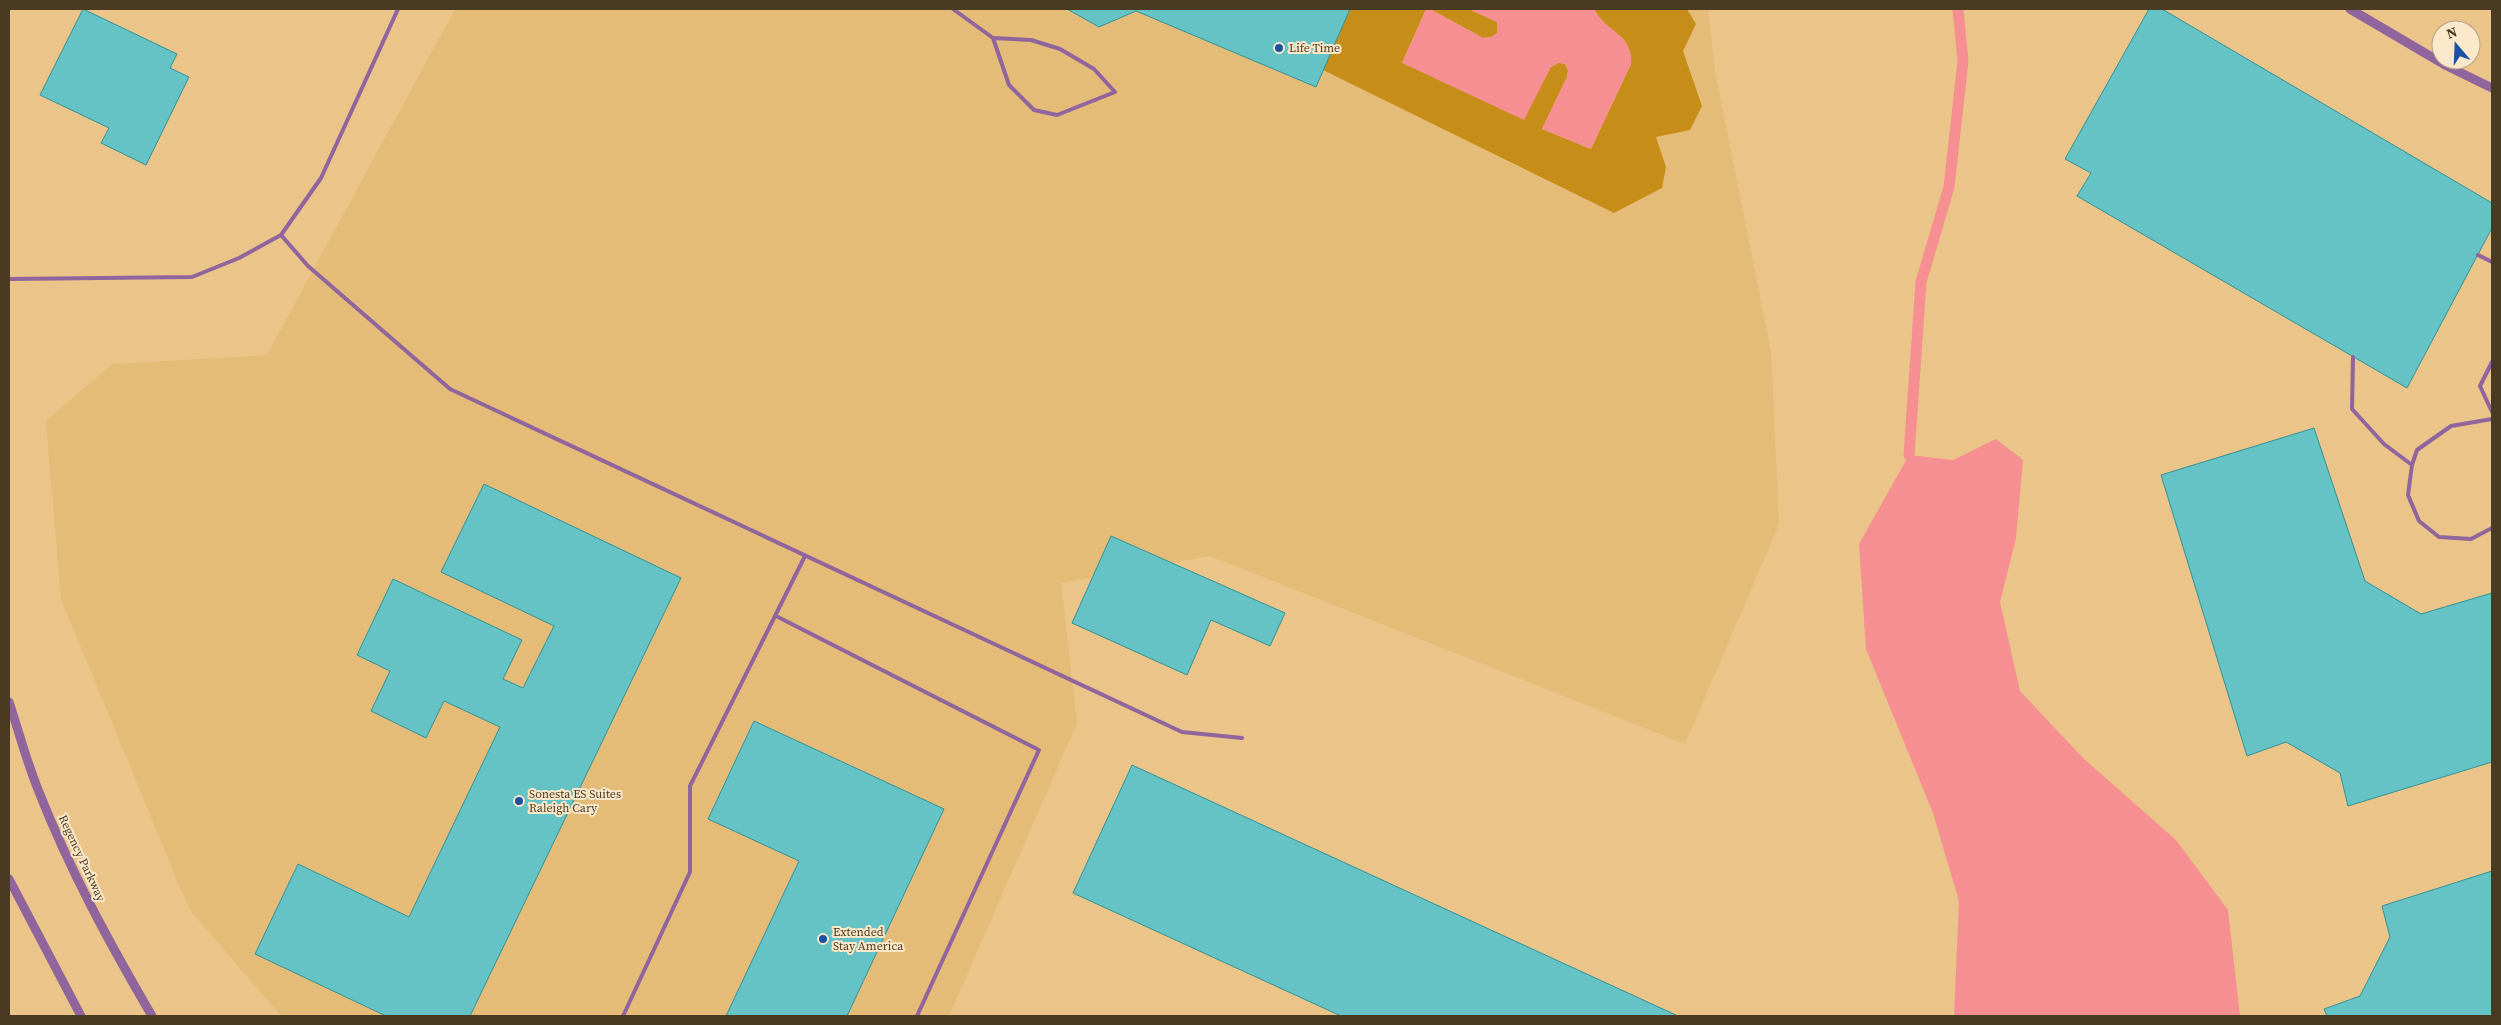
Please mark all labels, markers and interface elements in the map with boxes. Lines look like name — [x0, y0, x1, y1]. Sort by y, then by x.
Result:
north arrow — [2431, 20, 2481, 70]
text: N — [2444, 22, 2460, 44]
place label: Life Time — [1289, 40, 1340, 56]
marker: Life Time — [1273, 42, 1285, 54]
place label: Sonesta ES Suites Raleigh Cary — [529, 786, 621, 816]
marker: Sonesta ES Suites Raleigh Cary — [513, 795, 525, 807]
street label: Regency Parkway — [55, 812, 109, 905]
place label: Extended Stay America — [833, 924, 904, 954]
marker: Extended Stay America — [817, 933, 829, 945]

